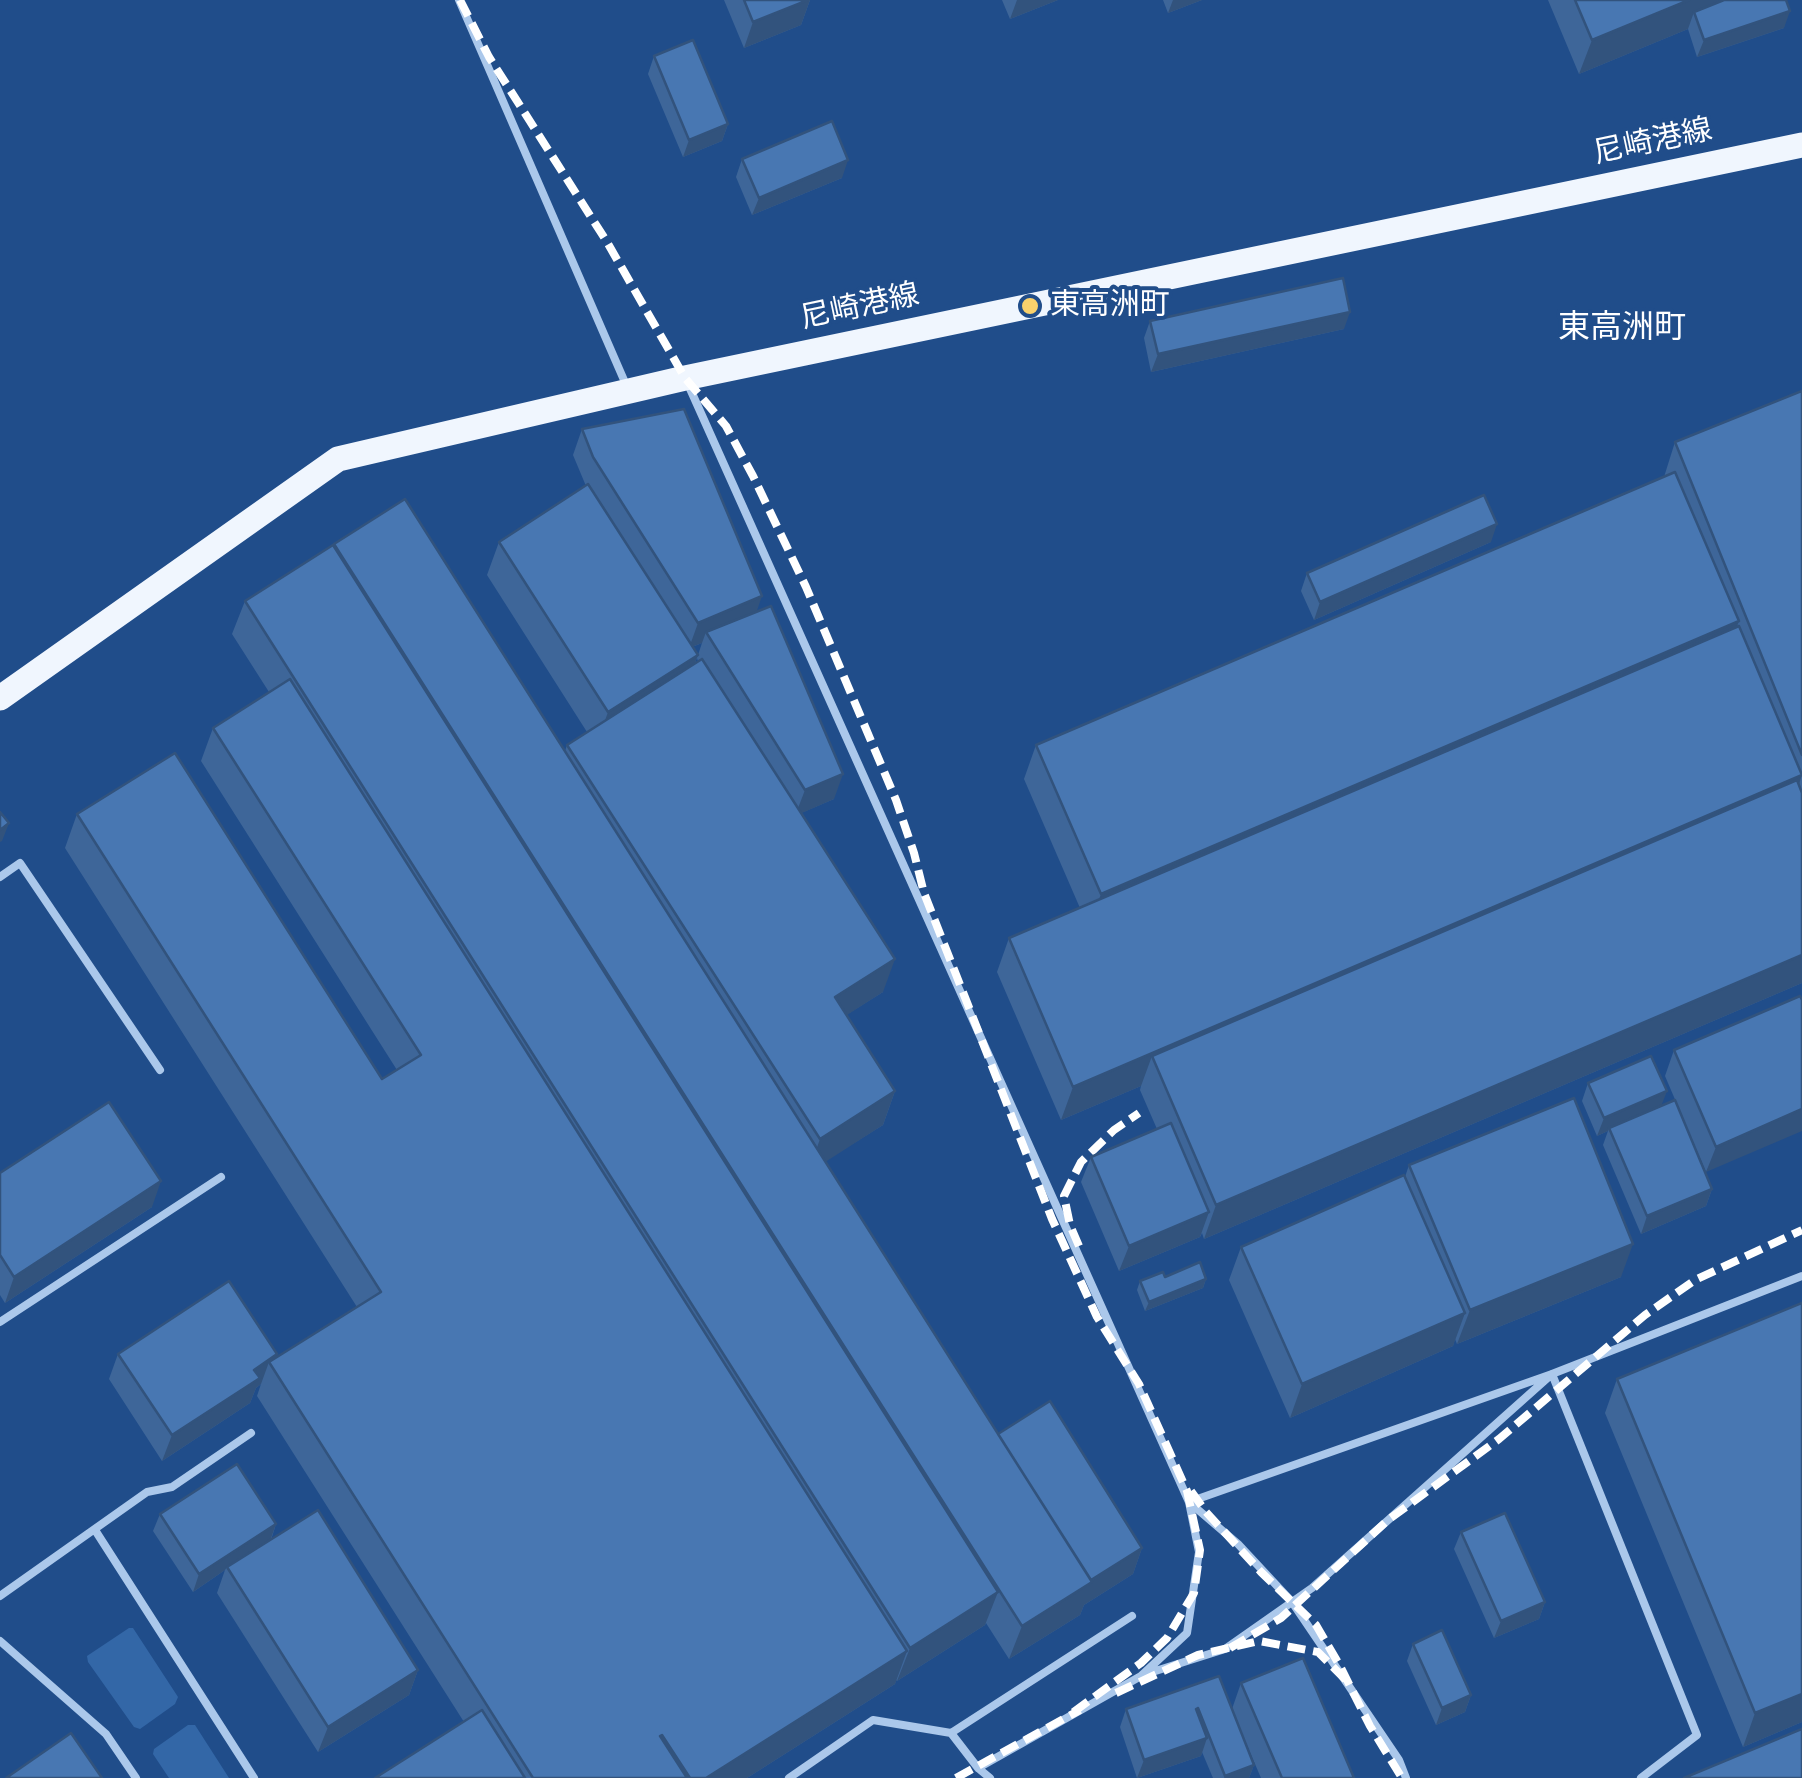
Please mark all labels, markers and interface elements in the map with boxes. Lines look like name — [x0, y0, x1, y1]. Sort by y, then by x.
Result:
street label: 尼崎港線 — [1591, 113, 1715, 173]
street label: 尼崎港線 — [798, 278, 922, 338]
place label: 東高洲町 — [1050, 288, 1170, 324]
marker: 東高洲町 — [1019, 295, 1041, 317]
district label: 東高洲町 — [1558, 310, 1686, 348]

